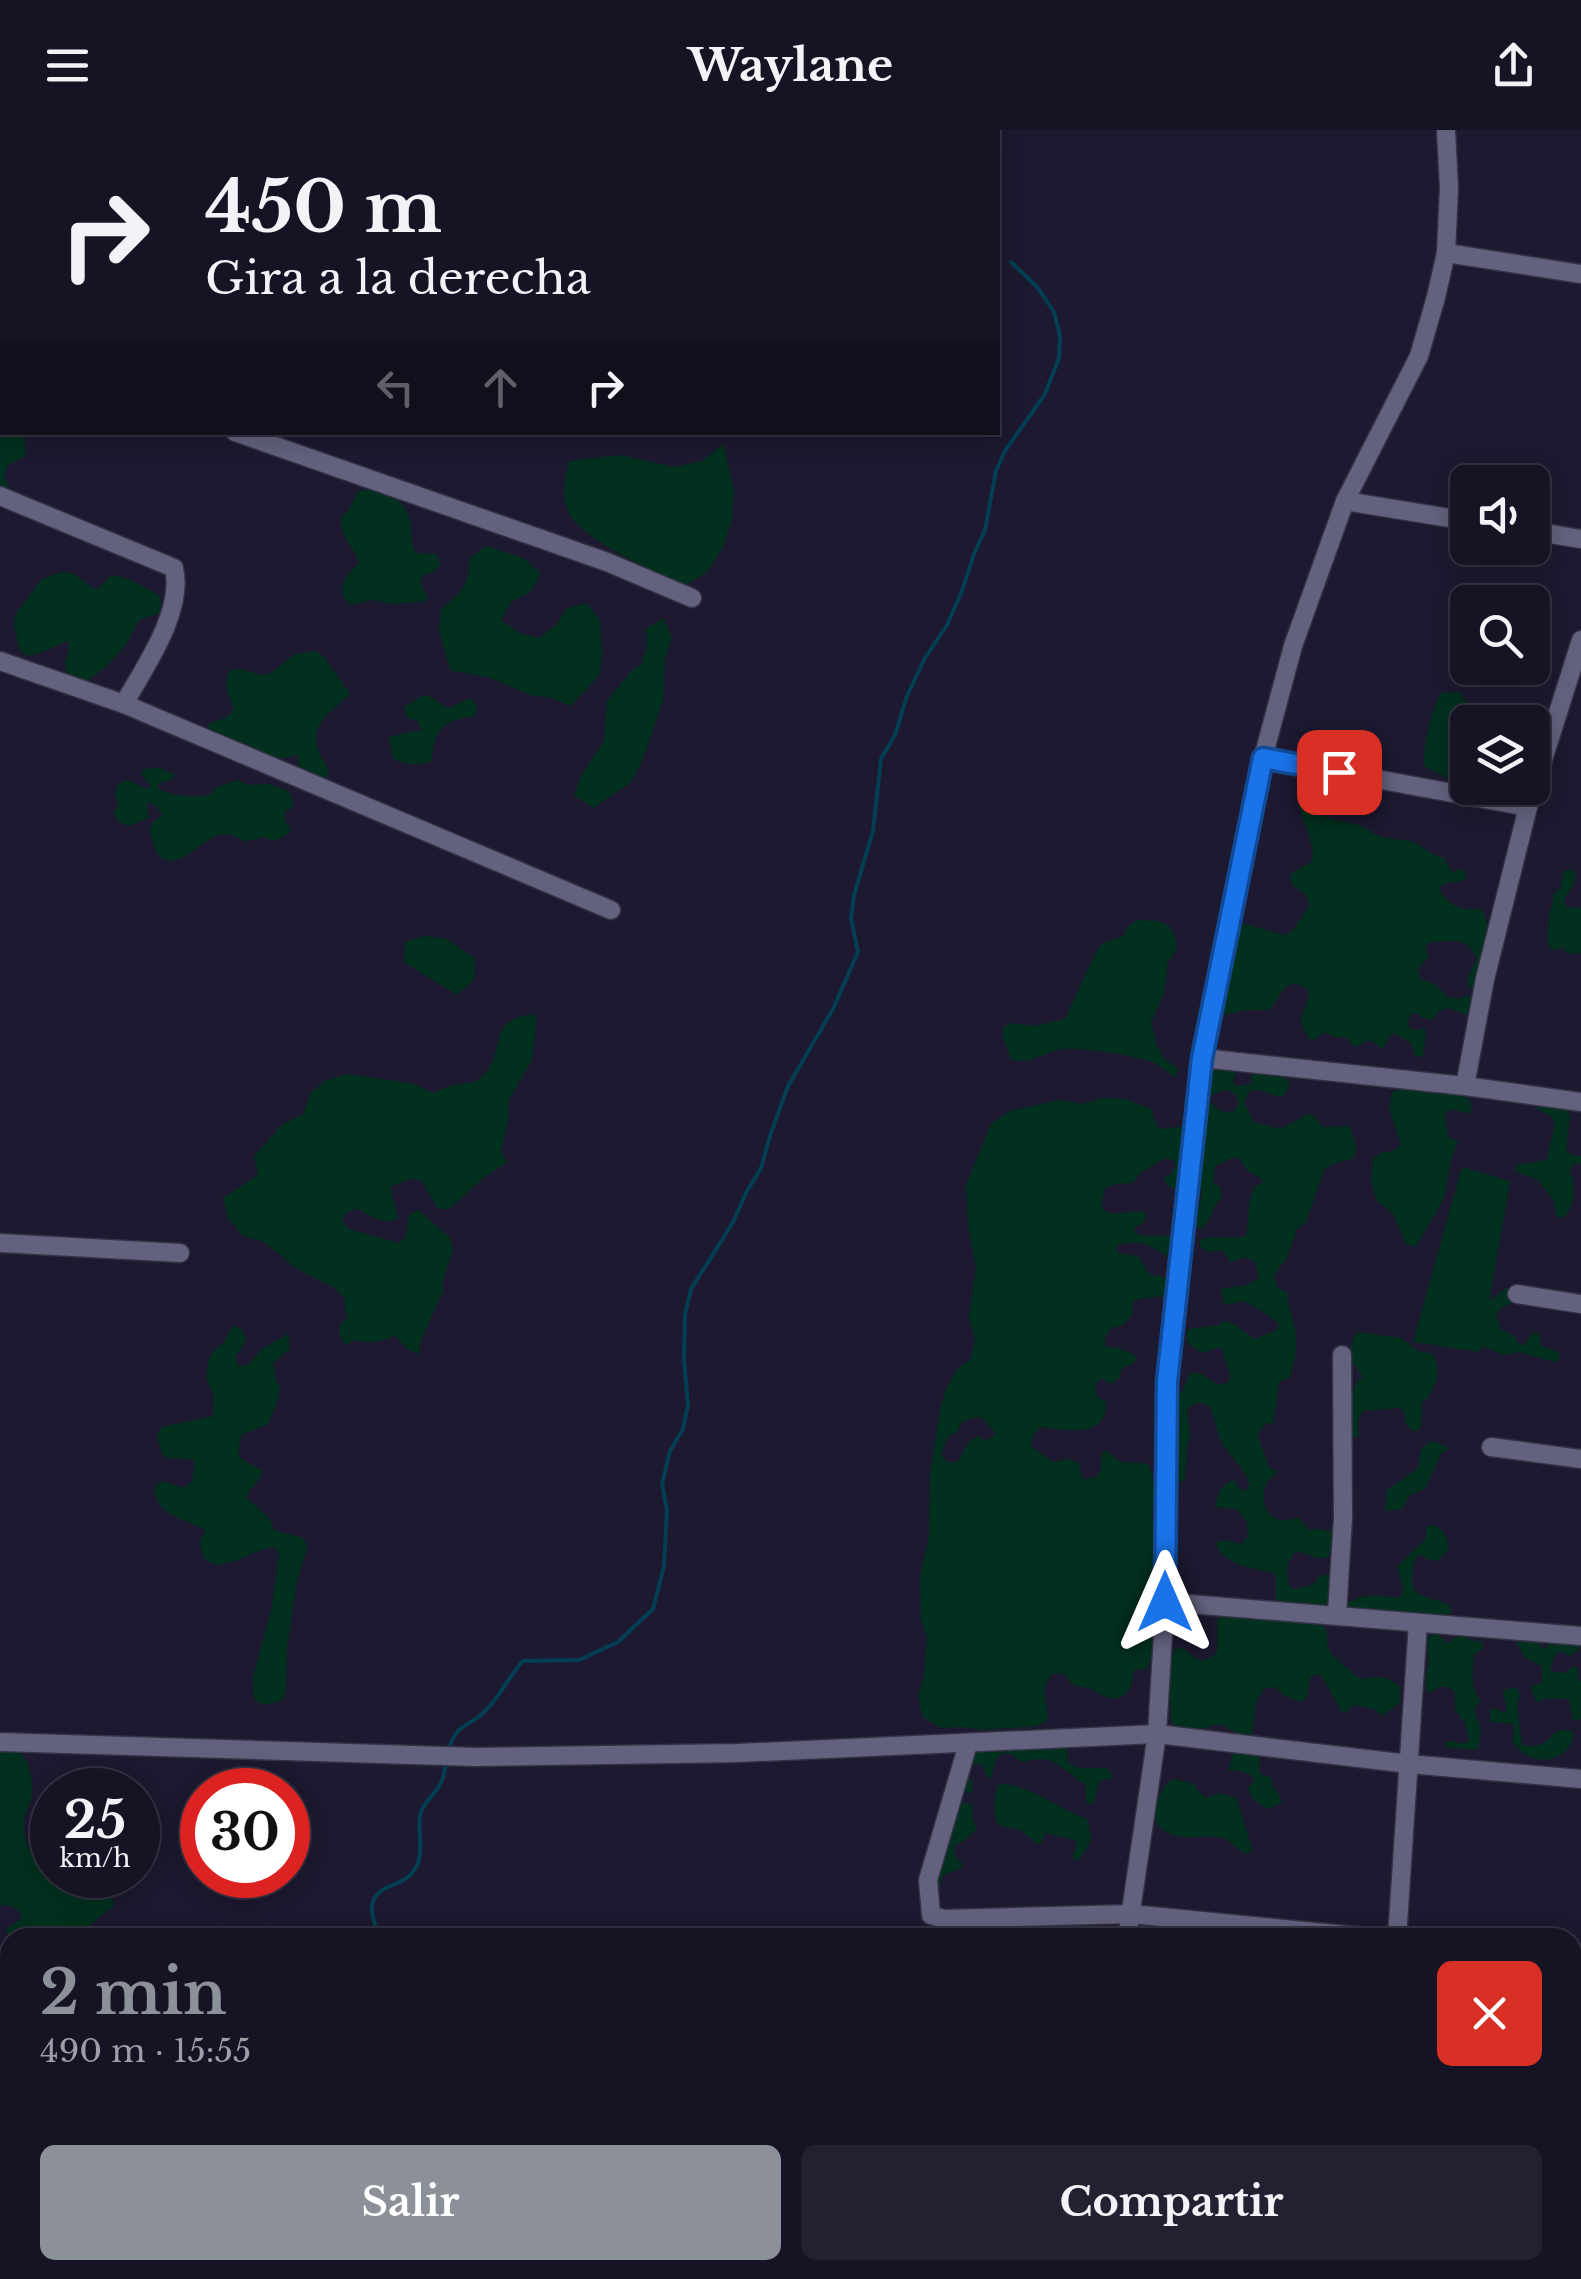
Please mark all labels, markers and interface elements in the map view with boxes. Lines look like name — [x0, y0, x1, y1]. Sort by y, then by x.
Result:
text: Waylane — [688, 37, 893, 93]
icon: menu — [40, 38, 95, 93]
icon: share — [1486, 38, 1541, 93]
text: 450 m — [205, 164, 442, 251]
icon: right — [40, 170, 170, 300]
text: Gira a la derecha — [205, 250, 591, 306]
icon: left — [368, 360, 423, 415]
icon: ahead — [473, 360, 528, 415]
icon: right — [578, 360, 633, 415]
map controls — [1450, 465, 1550, 805]
button: sound — [1450, 465, 1550, 565]
button: search — [1450, 585, 1550, 685]
button: layers — [1450, 705, 1550, 805]
pin — [1297, 730, 1382, 815]
icon: arrive — [1312, 745, 1367, 800]
position arrow — [1113, 1550, 1217, 1654]
speed limit sign: 30 — [180, 1768, 310, 1898]
text: 25 — [64, 1789, 126, 1852]
text: km/h — [60, 1843, 130, 1874]
text: 2 min — [40, 1956, 227, 2030]
button: close — [1437, 1961, 1542, 2066]
text: 490 m · 15:55 — [40, 2031, 251, 2071]
button: Salir — [40, 2145, 781, 2260]
button: Compartir — [801, 2145, 1542, 2260]

